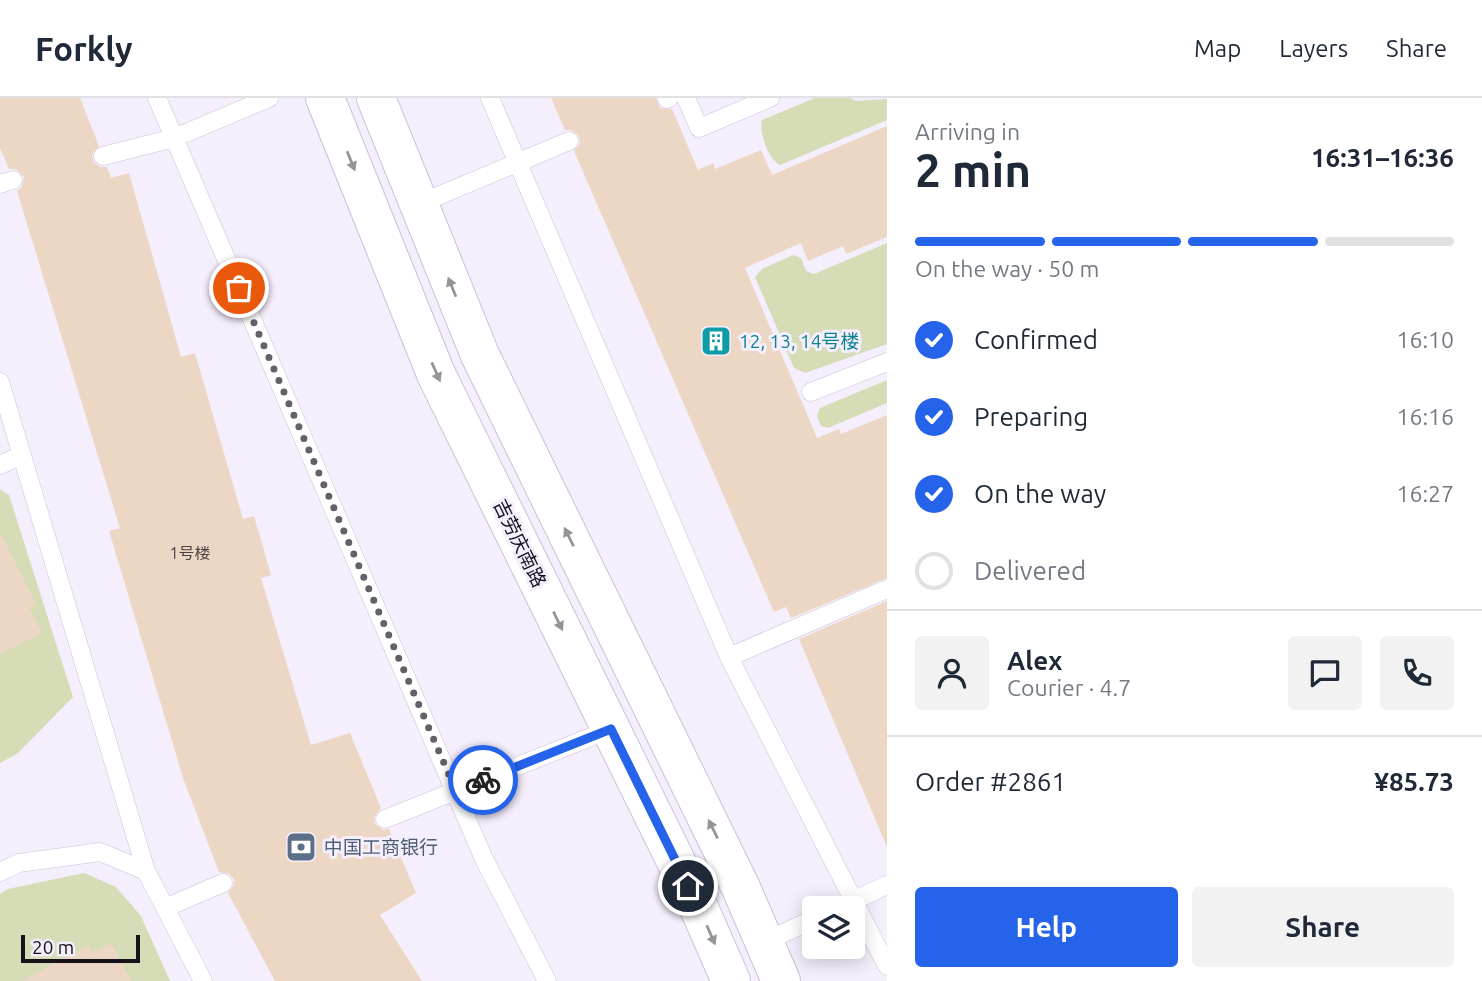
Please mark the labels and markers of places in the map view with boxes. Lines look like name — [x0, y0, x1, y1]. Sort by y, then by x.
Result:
pin — [209, 258, 269, 318]
building icon: 12, 13, 14号楼 — [699, 324, 733, 358]
place label: 12, 13, 14号楼 — [739, 330, 859, 352]
bank icon: 中国工商银行 — [284, 830, 318, 864]
place label: 中国工商银行 — [324, 836, 438, 858]
pin — [658, 856, 718, 916]

